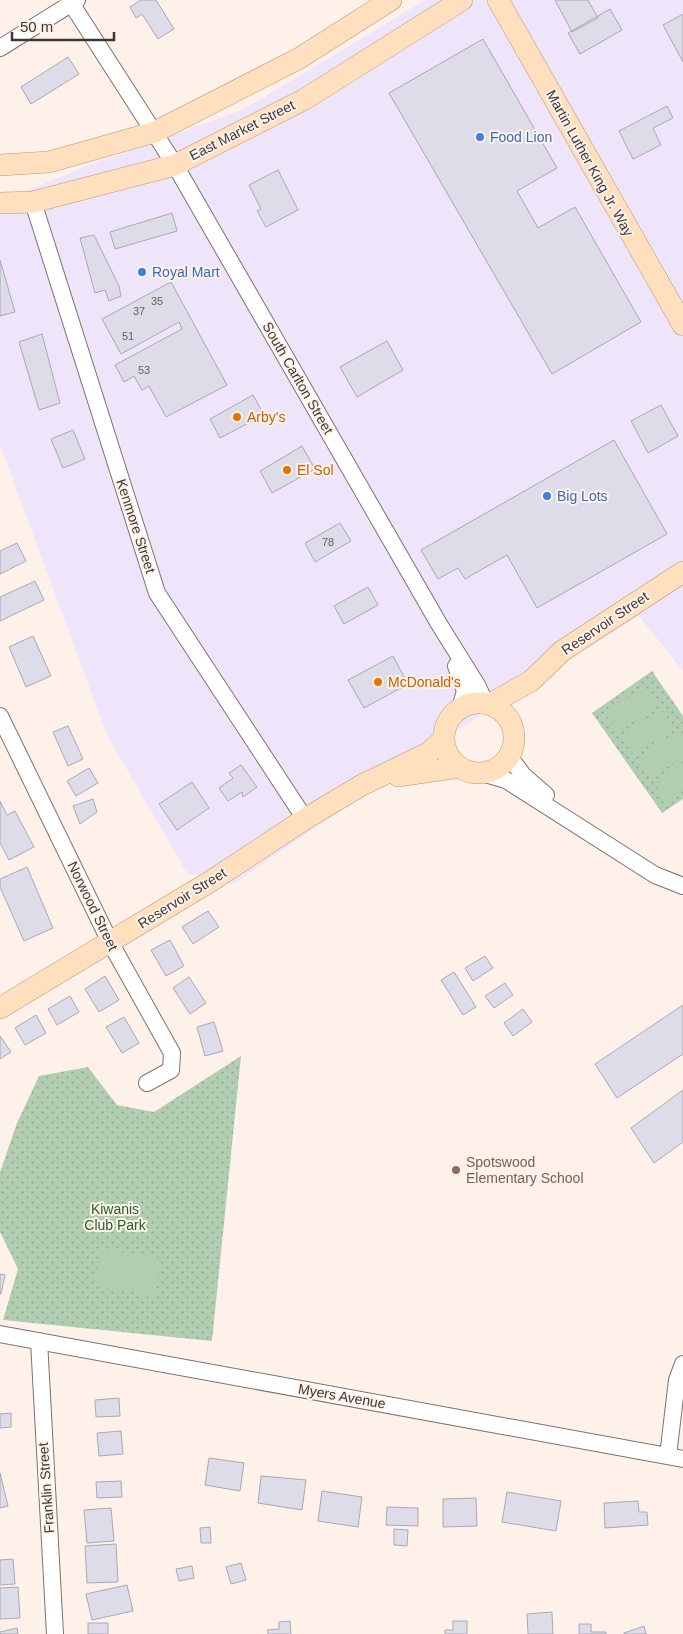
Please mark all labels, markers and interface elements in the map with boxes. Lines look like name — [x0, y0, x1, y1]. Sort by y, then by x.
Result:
scale bar — [12, 10, 115, 42]
text: 50 m — [20, 18, 53, 35]
street label: Martin Luther King Jr. Way — [543, 87, 637, 239]
street label: East Market Street — [187, 97, 297, 163]
place label: Food Lion — [490, 129, 552, 145]
marker: Food Lion — [474, 131, 486, 143]
place label: Royal Mart — [152, 264, 220, 280]
marker: Royal Mart — [136, 266, 148, 278]
house number: 35 — [151, 295, 163, 307]
house number: 37 — [133, 305, 145, 317]
street label: South Carlton Street — [259, 319, 337, 437]
house number: 51 — [122, 330, 134, 342]
house number: 53 — [138, 364, 150, 376]
place label: Arby's — [247, 409, 285, 425]
marker: Arby's — [231, 411, 243, 423]
place label: El Sol — [297, 462, 334, 478]
marker: El Sol — [281, 464, 293, 476]
street label: Kenmore Street — [113, 477, 159, 575]
place label: Big Lots — [557, 488, 608, 504]
marker: Big Lots — [541, 490, 553, 502]
house number: 78 — [322, 536, 334, 548]
street label: Reservoir Street — [559, 588, 651, 658]
place label: McDonald's — [388, 674, 461, 690]
marker: McDonald's — [372, 676, 384, 688]
street label: Norwood Street — [64, 859, 122, 953]
street label: Reservoir Street — [135, 864, 229, 932]
place label: Spotswood Elementary School — [466, 1154, 584, 1186]
marker: Spotswood Elementary School — [450, 1164, 462, 1176]
park label: Kiwanis Club Park — [84, 1201, 147, 1233]
street label: Myers Avenue — [297, 1380, 387, 1412]
street label: Franklin Street — [35, 1442, 57, 1534]

